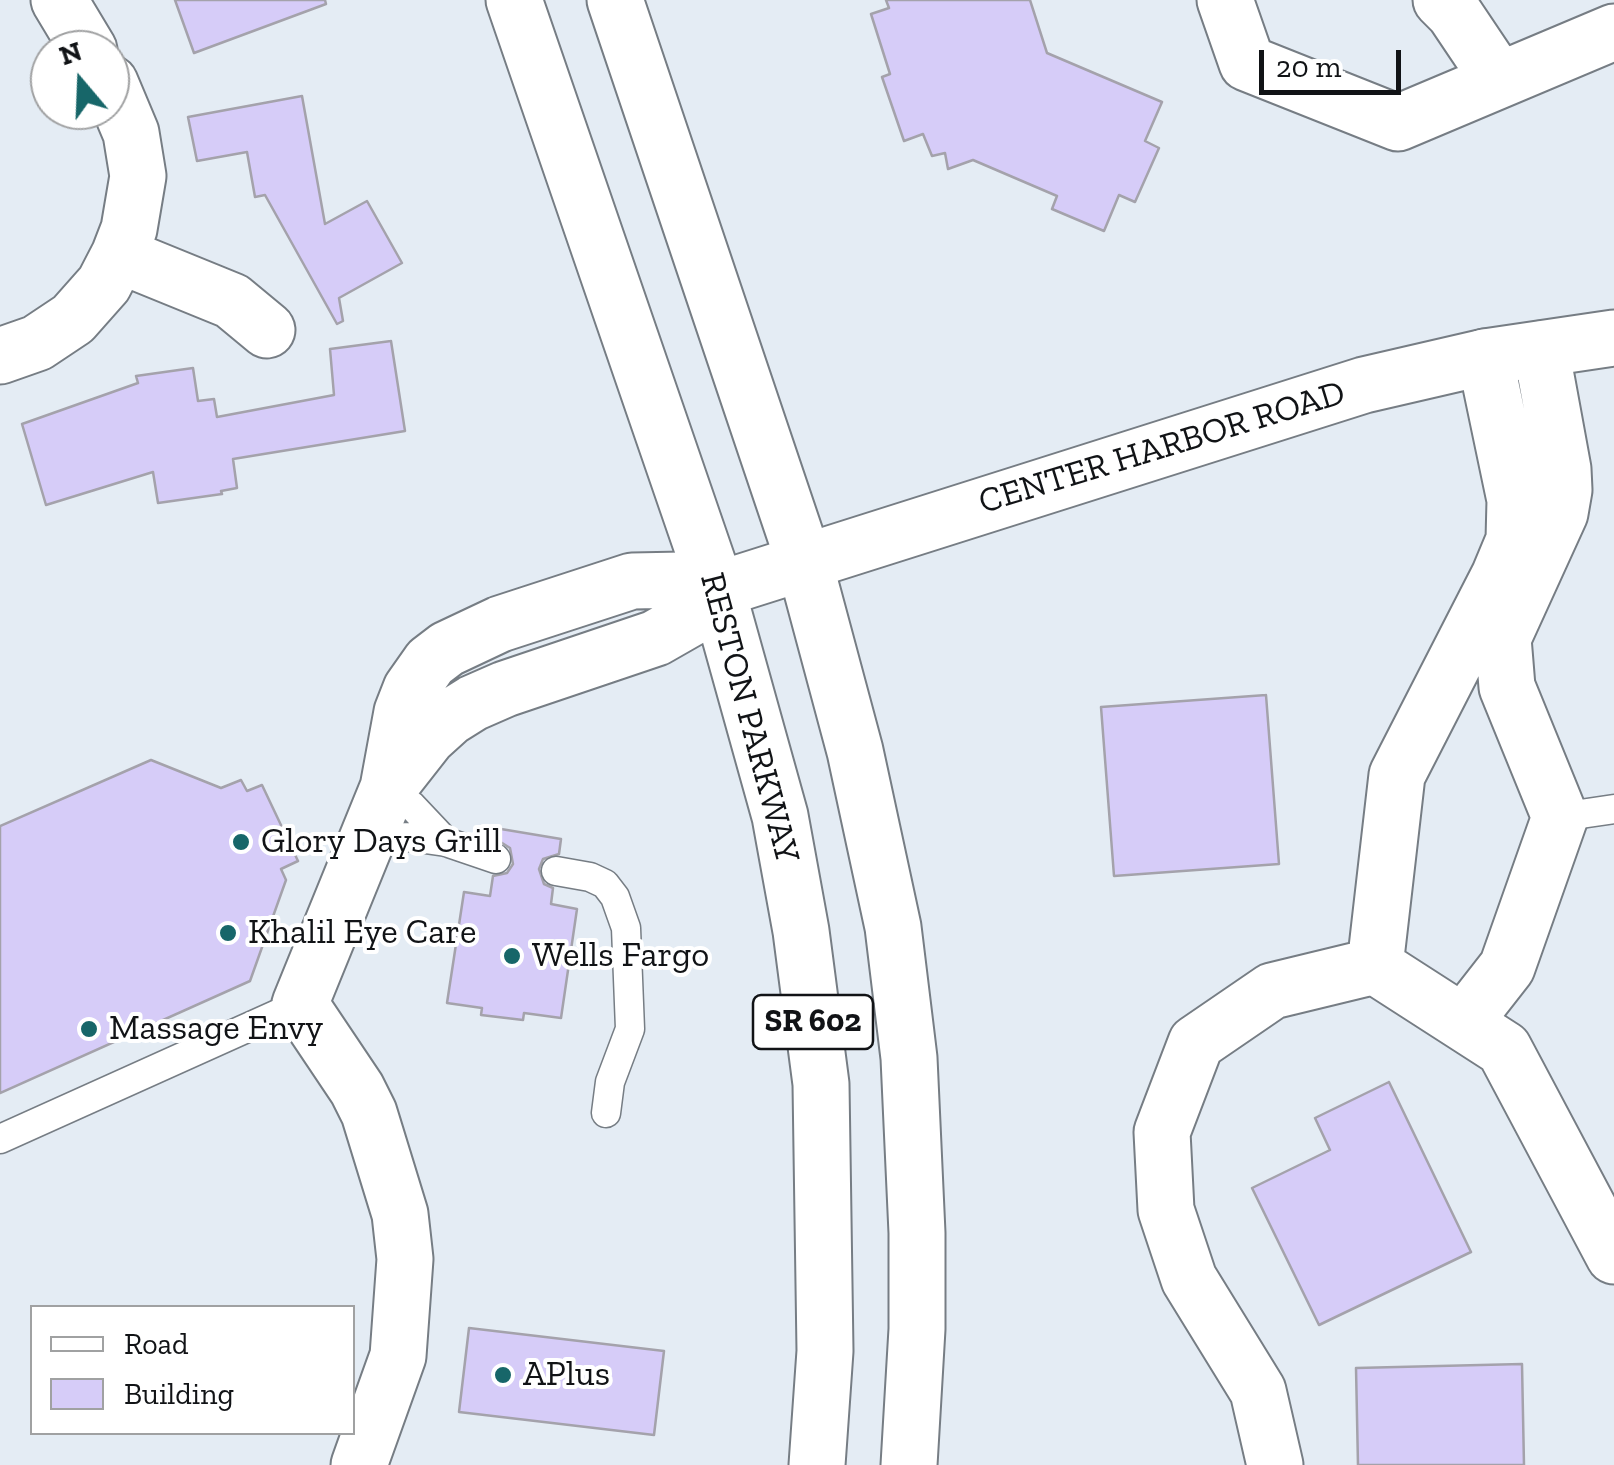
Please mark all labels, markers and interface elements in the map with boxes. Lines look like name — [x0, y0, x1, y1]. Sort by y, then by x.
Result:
north arrow — [30, 30, 130, 130]
scale bar — [1264, 30, 1406, 92]
text: N — [55, 34, 86, 72]
text: 20 m — [1276, 49, 1341, 85]
street label: CENTER HARBOR ROAD — [974, 372, 1350, 524]
street label: RESTON PARKWAY — [690, 568, 808, 868]
place label: Glory Days Grill — [261, 821, 502, 863]
marker: Glory Days Grill — [230, 831, 252, 853]
place label: Khalil Eye Care — [248, 912, 476, 954]
marker: Khalil Eye Care — [217, 922, 239, 944]
place label: Wells Fargo — [532, 935, 709, 977]
marker: Wells Fargo — [501, 945, 523, 967]
road number: SR 602 — [753, 995, 873, 1049]
place label: Massage Envy — [109, 1008, 323, 1050]
marker: Massage Envy — [78, 1018, 100, 1040]
legend — [30, 1305, 355, 1435]
text: Road — [124, 1326, 189, 1362]
place label: APlus — [523, 1354, 610, 1396]
marker: APlus — [492, 1364, 514, 1386]
text: Building — [124, 1376, 234, 1412]

